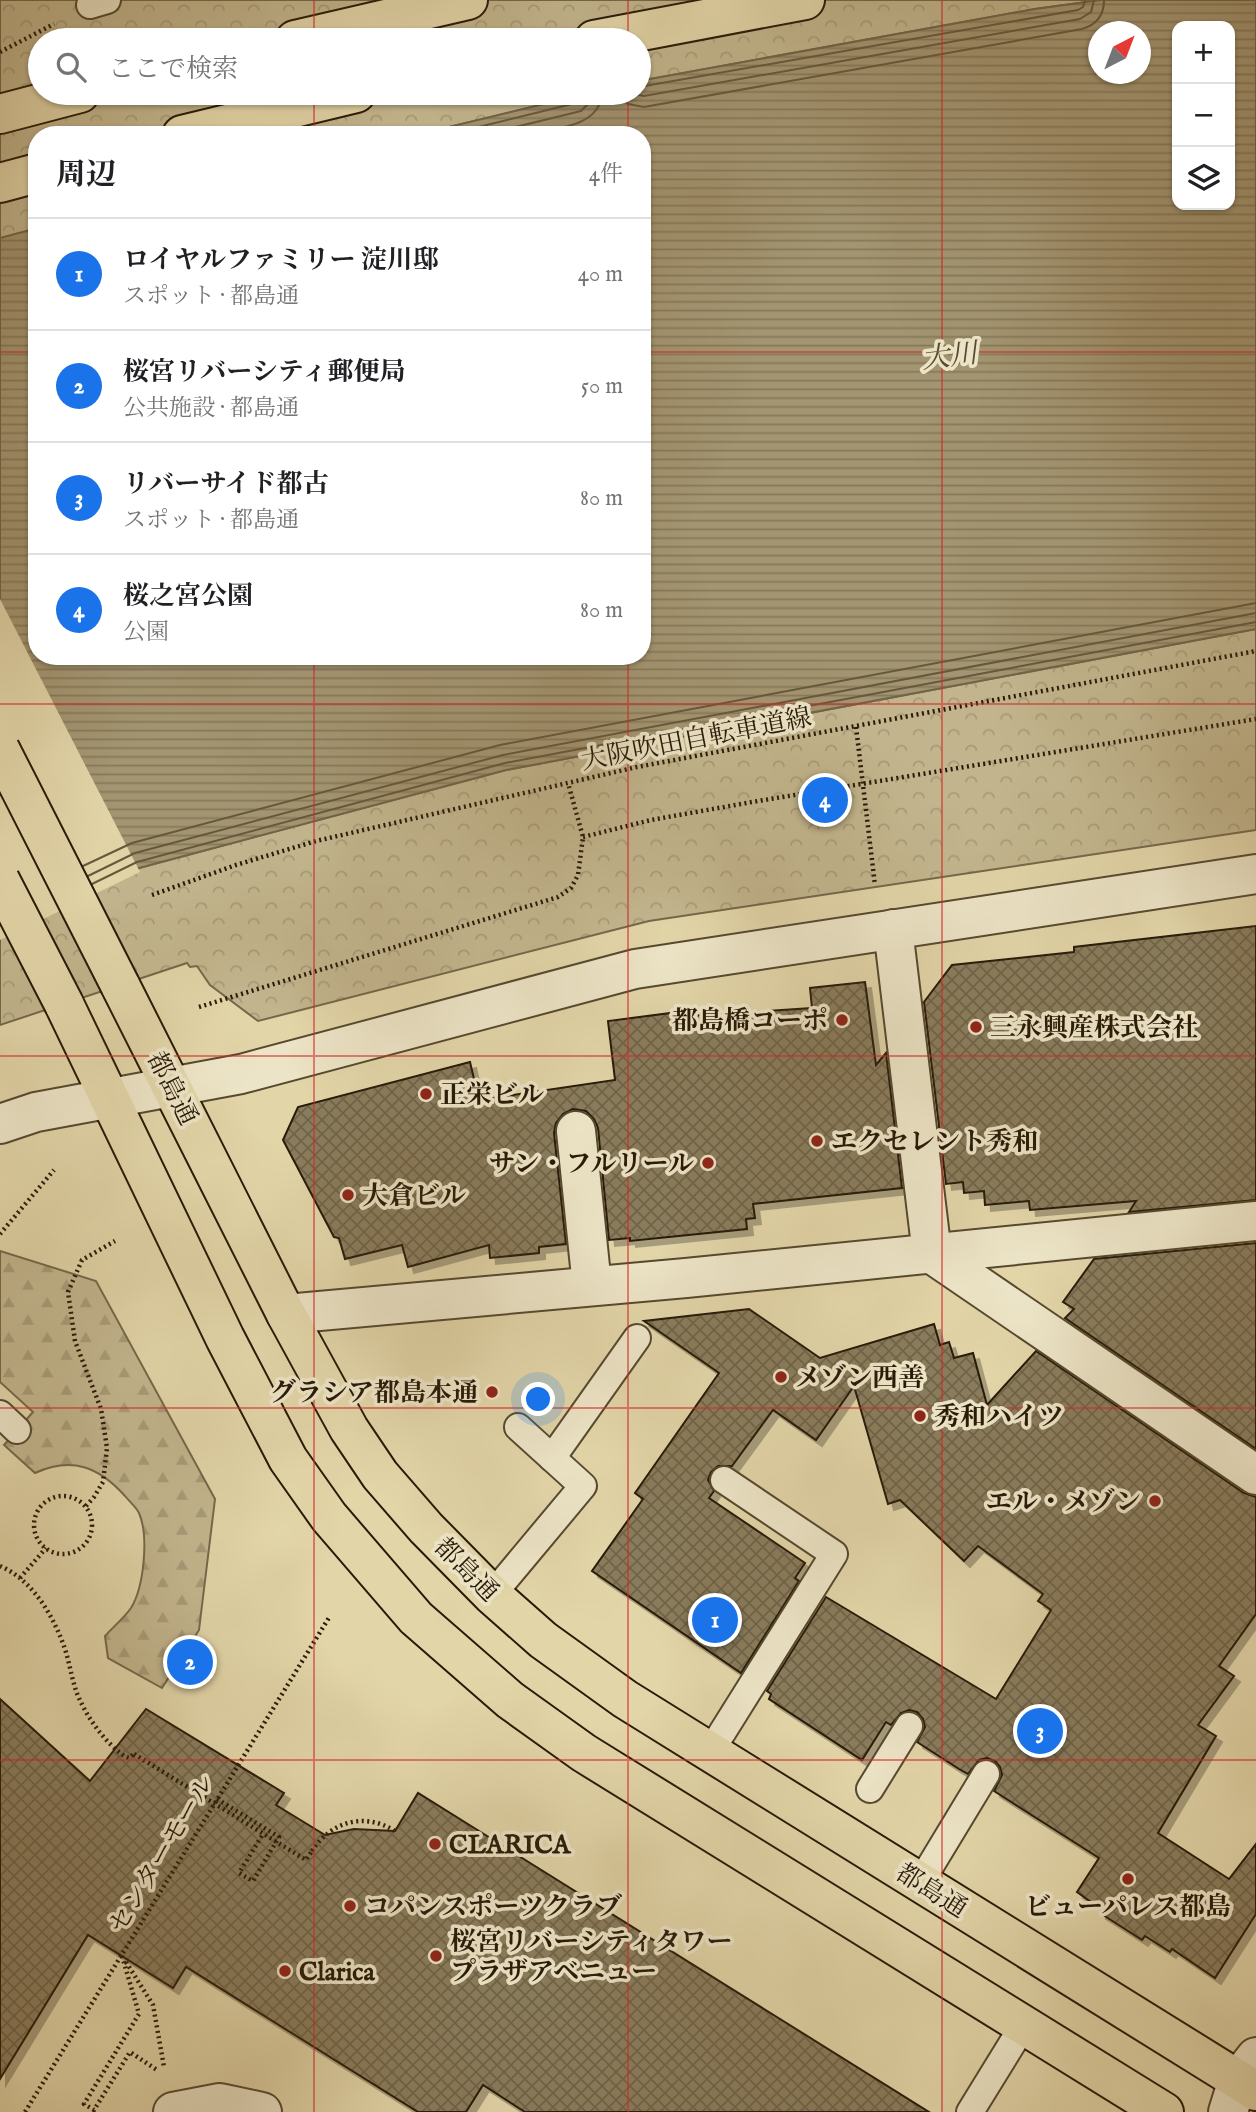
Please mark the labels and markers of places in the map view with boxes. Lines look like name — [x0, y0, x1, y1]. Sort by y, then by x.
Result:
pin: 4 — [802, 774, 848, 826]
place label: 都島橋コーポ — [672, 1005, 828, 1038]
marker: 都島橋コーポ — [834, 1012, 850, 1028]
place label: 三永興産株式会社 — [990, 1012, 1198, 1045]
marker: 三永興産株式会社 — [968, 1019, 984, 1035]
place label: 正栄ビル — [440, 1079, 544, 1112]
marker: 正栄ビル — [418, 1086, 434, 1102]
place label: エクセレント秀和 — [831, 1126, 1038, 1159]
marker: エクセレント秀和 — [809, 1133, 825, 1149]
place label: サン・フルリール — [489, 1148, 694, 1181]
marker: サン・フルリール — [700, 1155, 716, 1171]
place label: 大倉ビル — [362, 1180, 466, 1213]
marker: 大倉ビル — [340, 1187, 356, 1203]
place label: メゾン西善 — [795, 1362, 924, 1395]
marker: メゾン西善 — [773, 1369, 789, 1385]
place label: グラシア都島本通 — [270, 1377, 478, 1410]
marker: グラシア都島本通 — [484, 1384, 500, 1400]
place label: 秀和ハイツ — [934, 1401, 1064, 1434]
marker: 秀和ハイツ — [912, 1408, 928, 1424]
place label: エル・メゾン — [986, 1486, 1141, 1519]
marker: エル・メゾン — [1147, 1493, 1163, 1509]
pin: 1 — [692, 1594, 738, 1646]
pin: 2 — [167, 1636, 213, 1688]
pin: 3 — [1017, 1705, 1063, 1757]
place label: CLARICA — [449, 1829, 572, 1862]
marker: CLARICA — [427, 1836, 443, 1852]
marker: ビューパレス都島 — [1120, 1871, 1136, 1887]
place label: コパンスポーツクラブ — [364, 1891, 623, 1924]
place label: ビューパレス都島 — [1025, 1891, 1231, 1924]
marker: コパンスポーツクラブ — [342, 1898, 358, 1914]
place label: 桜宮リバーシティタワー プラザアベニュー — [450, 1926, 733, 1989]
marker: 桜宮リバーシティタワー プラザアベニュー — [428, 1948, 444, 1964]
place label: Clarica — [299, 1956, 376, 1989]
marker: Clarica — [277, 1963, 293, 1979]

